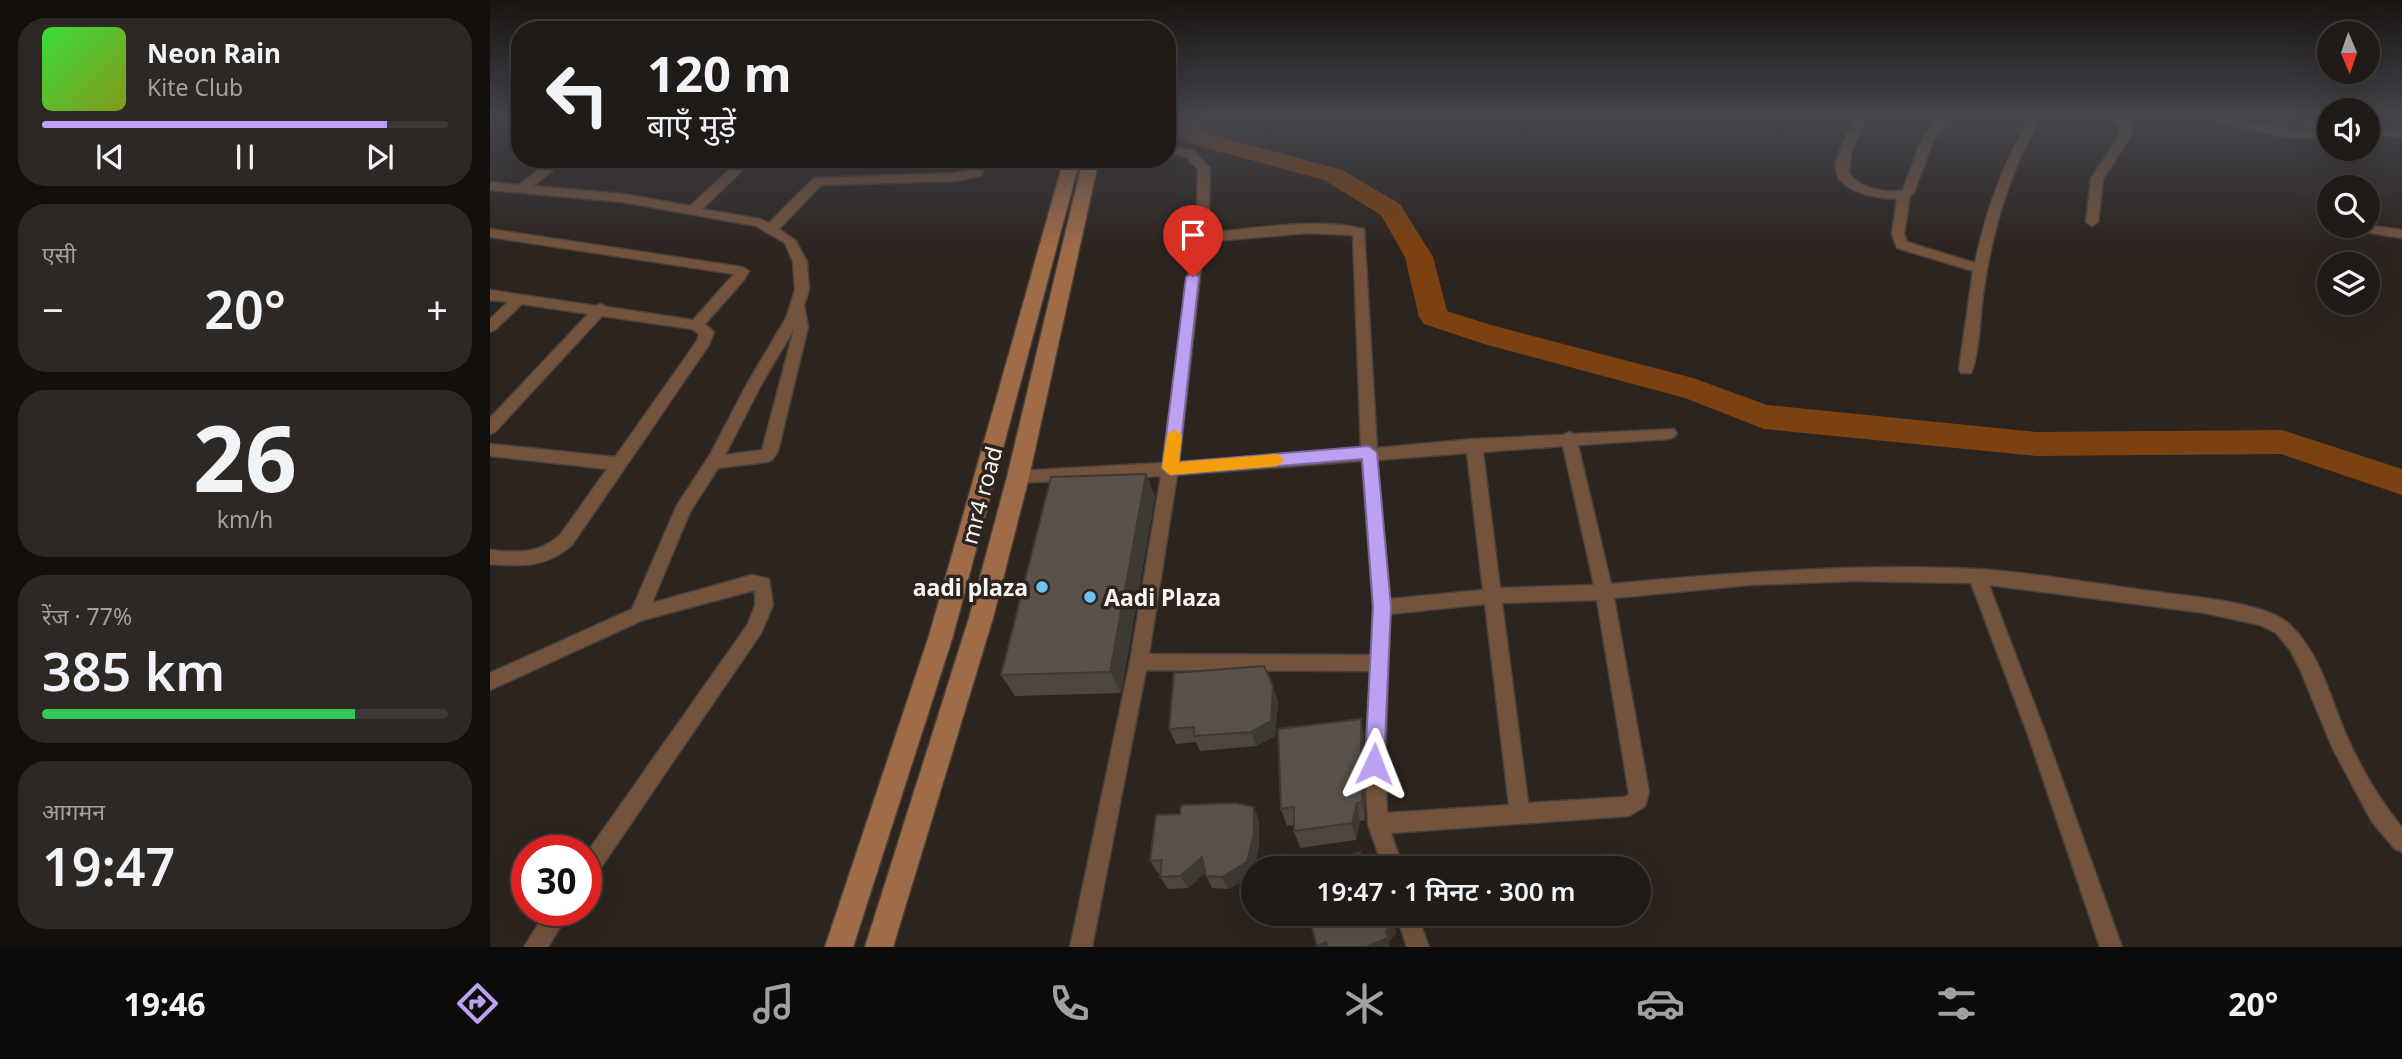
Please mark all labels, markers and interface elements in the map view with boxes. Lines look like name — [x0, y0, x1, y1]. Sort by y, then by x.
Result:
north arrow — [2317, 21, 2380, 84]
map controls — [2317, 21, 2380, 315]
text: Neon Rain — [147, 35, 281, 71]
text: 120 m — [647, 40, 792, 106]
icon: left — [532, 49, 623, 140]
text: Kite Club — [147, 71, 243, 103]
button: sound — [2317, 98, 2380, 161]
text: बाएँ मुड़ें — [647, 103, 736, 146]
icon: previous — [91, 138, 129, 176]
icon: pause — [226, 138, 264, 176]
icon: next — [361, 138, 399, 176]
button: search — [2317, 175, 2380, 238]
pin — [1163, 205, 1223, 277]
icon: arrive — [1174, 216, 1212, 254]
text: एसी — [42, 238, 76, 270]
button: layers — [2317, 252, 2380, 315]
text: 20° — [204, 273, 286, 344]
text: − — [42, 283, 64, 335]
text: + — [426, 283, 448, 335]
text: 26 — [193, 395, 297, 519]
street label: mr4 road — [953, 442, 1009, 548]
text: km/h — [217, 503, 273, 535]
place label: aadi plaza — [913, 571, 1028, 603]
marker: aadi plaza — [1034, 579, 1050, 595]
place label: Aadi Plaza — [1104, 581, 1221, 613]
marker: Aadi Plaza — [1082, 589, 1098, 605]
text: रेंज · 77% — [42, 600, 132, 632]
text: 385 km — [42, 635, 225, 706]
position arrow — [1337, 727, 1411, 801]
text: आगमन — [42, 795, 105, 827]
text: 19:47 — [42, 830, 175, 901]
speed limit sign: 30 — [511, 835, 602, 926]
text: 19:47 · 1 मिनट · 300 m — [1317, 873, 1575, 909]
icon: directions — [453, 979, 502, 1028]
icon: music — [749, 979, 798, 1028]
icon: phone — [1045, 979, 1094, 1028]
icon: climate — [1340, 979, 1389, 1028]
icon: car — [1636, 979, 1685, 1028]
icon: filters — [1932, 979, 1981, 1028]
text: 19:46 — [123, 982, 206, 1025]
text: 20° — [2228, 982, 2278, 1025]

